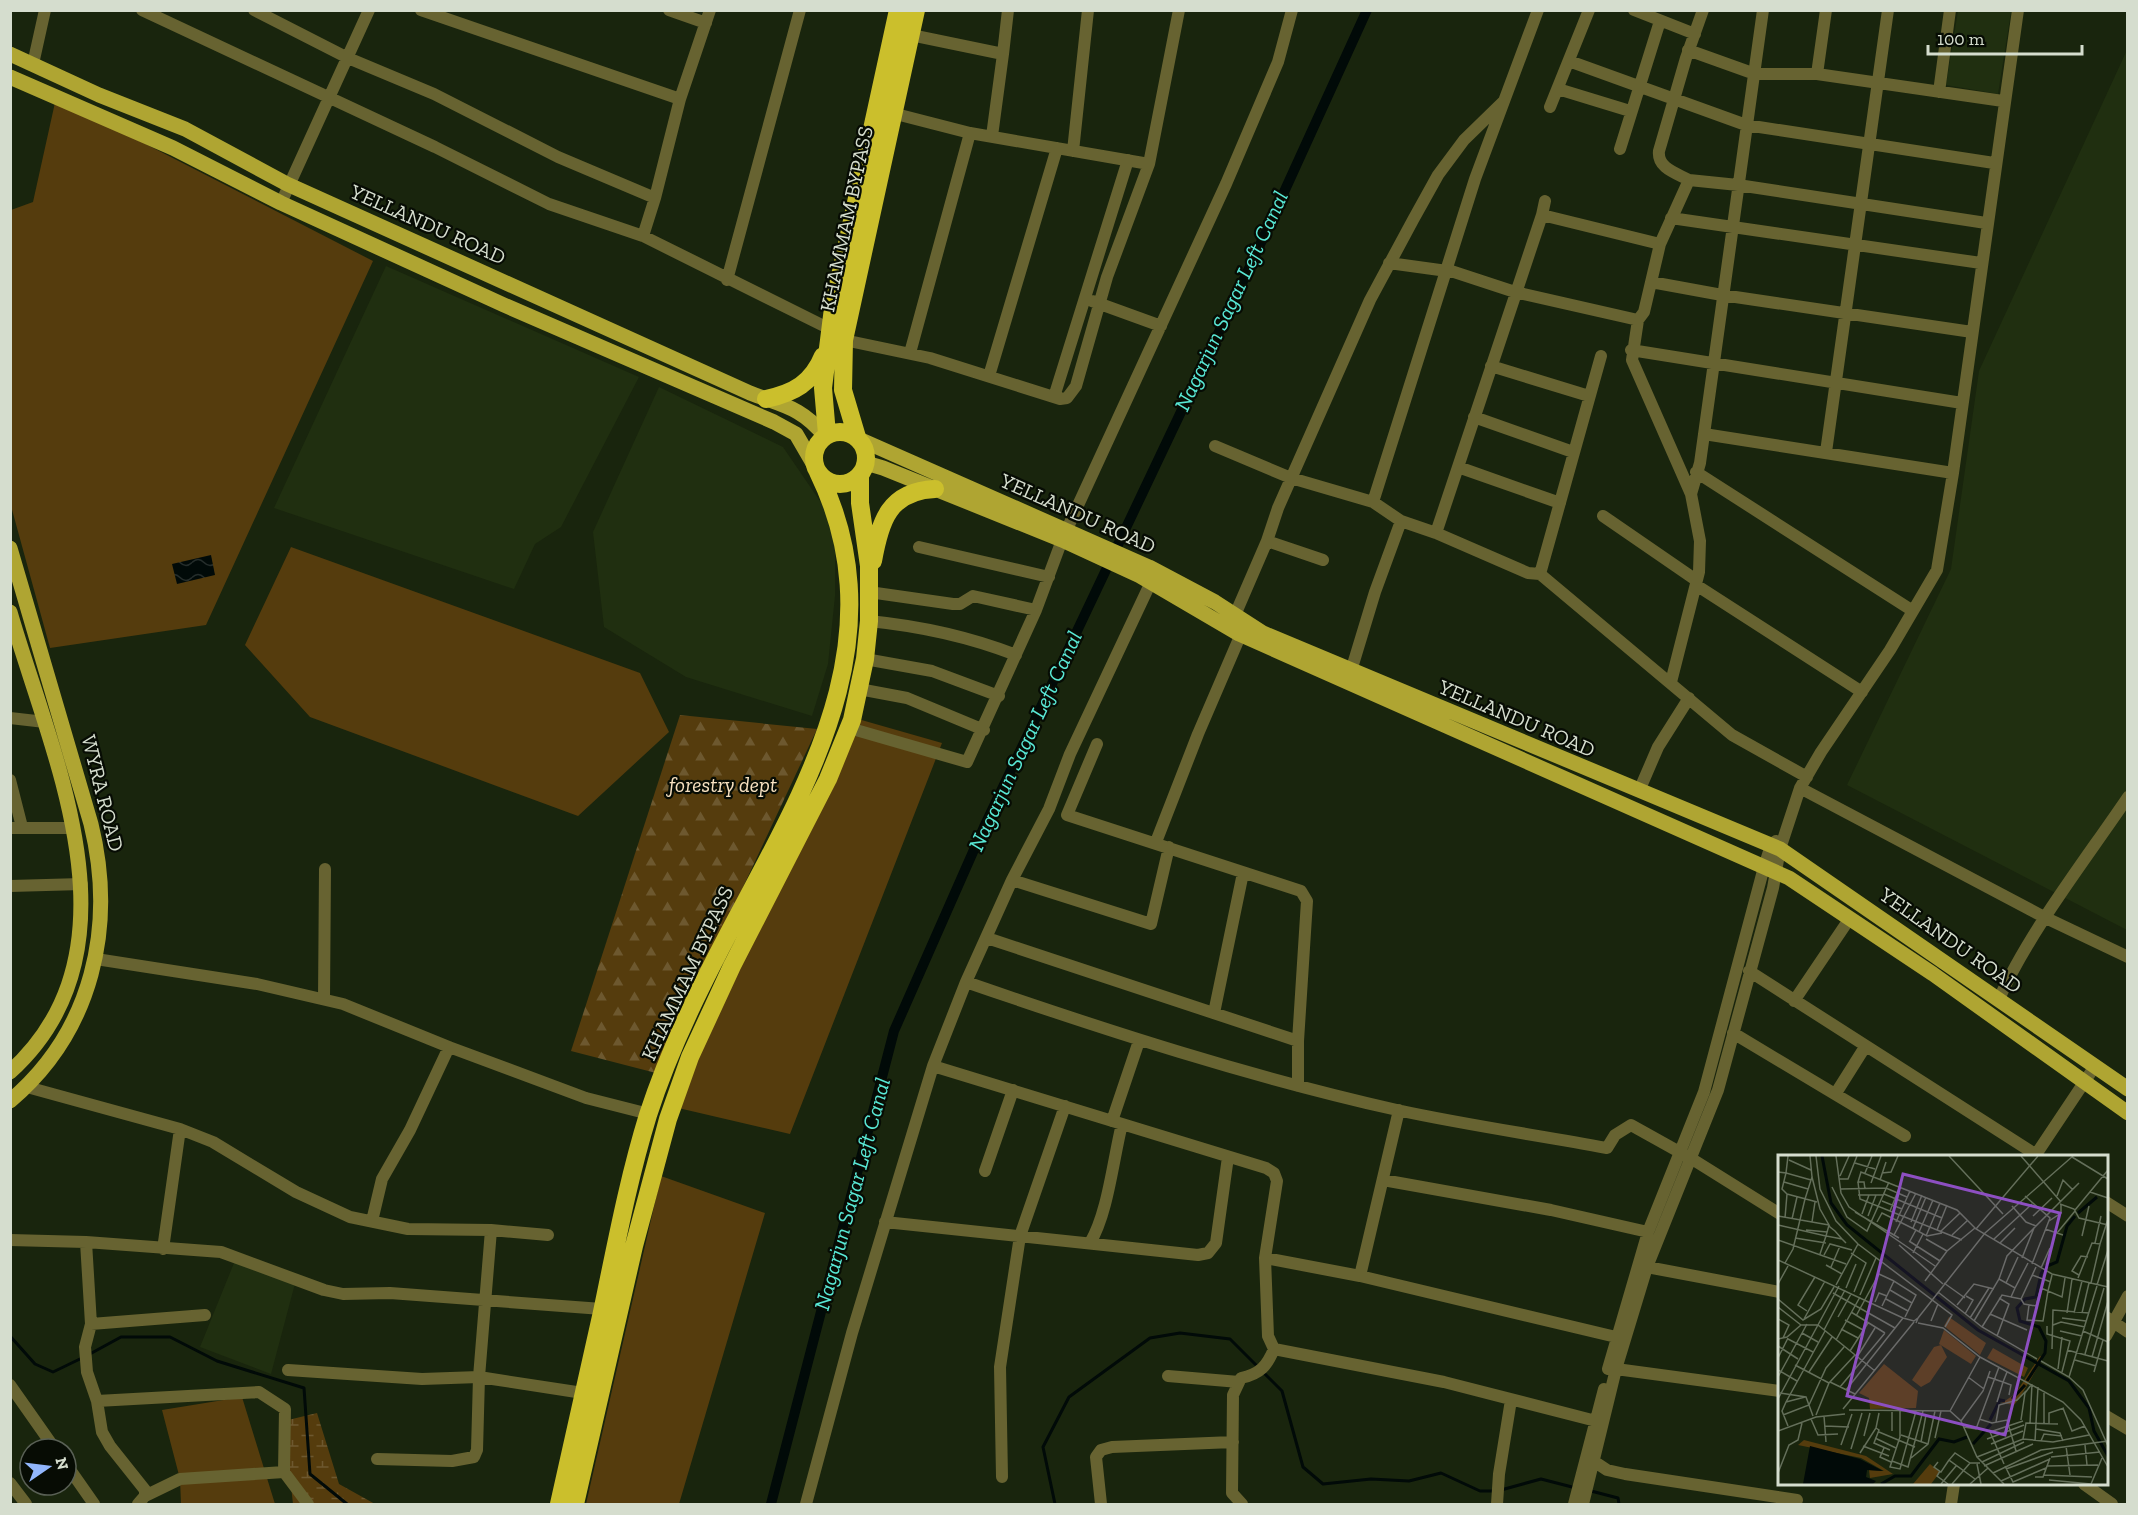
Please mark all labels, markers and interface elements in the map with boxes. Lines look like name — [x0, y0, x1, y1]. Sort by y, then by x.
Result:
scale bar — [1928, 18, 2082, 56]
text: 100 m — [1937, 28, 1985, 50]
street label: KHAMMAM BYPASS — [814, 124, 878, 314]
street label: YELLANDU ROAD — [345, 178, 510, 270]
water label: Nagarjun Sagar Left Canal — [1168, 187, 1294, 415]
street label: YELLANDU ROAD — [995, 467, 1160, 559]
water label: Nagarjun Sagar Left Canal — [962, 627, 1088, 855]
street label: YELLANDU ROAD — [1434, 673, 1599, 762]
street label: WYRA ROAD — [76, 732, 130, 854]
park label: forestry dept — [666, 772, 777, 797]
street label: YELLANDU ROAD — [1874, 881, 2027, 998]
street label: KHAMMAM BYPASS — [636, 882, 738, 1064]
water label: Nagarjun Sagar Left Canal — [808, 1075, 896, 1313]
inset map — [1778, 1155, 2108, 1485]
north arrow — [18, 1437, 78, 1497]
text: N — [51, 1455, 73, 1472]

